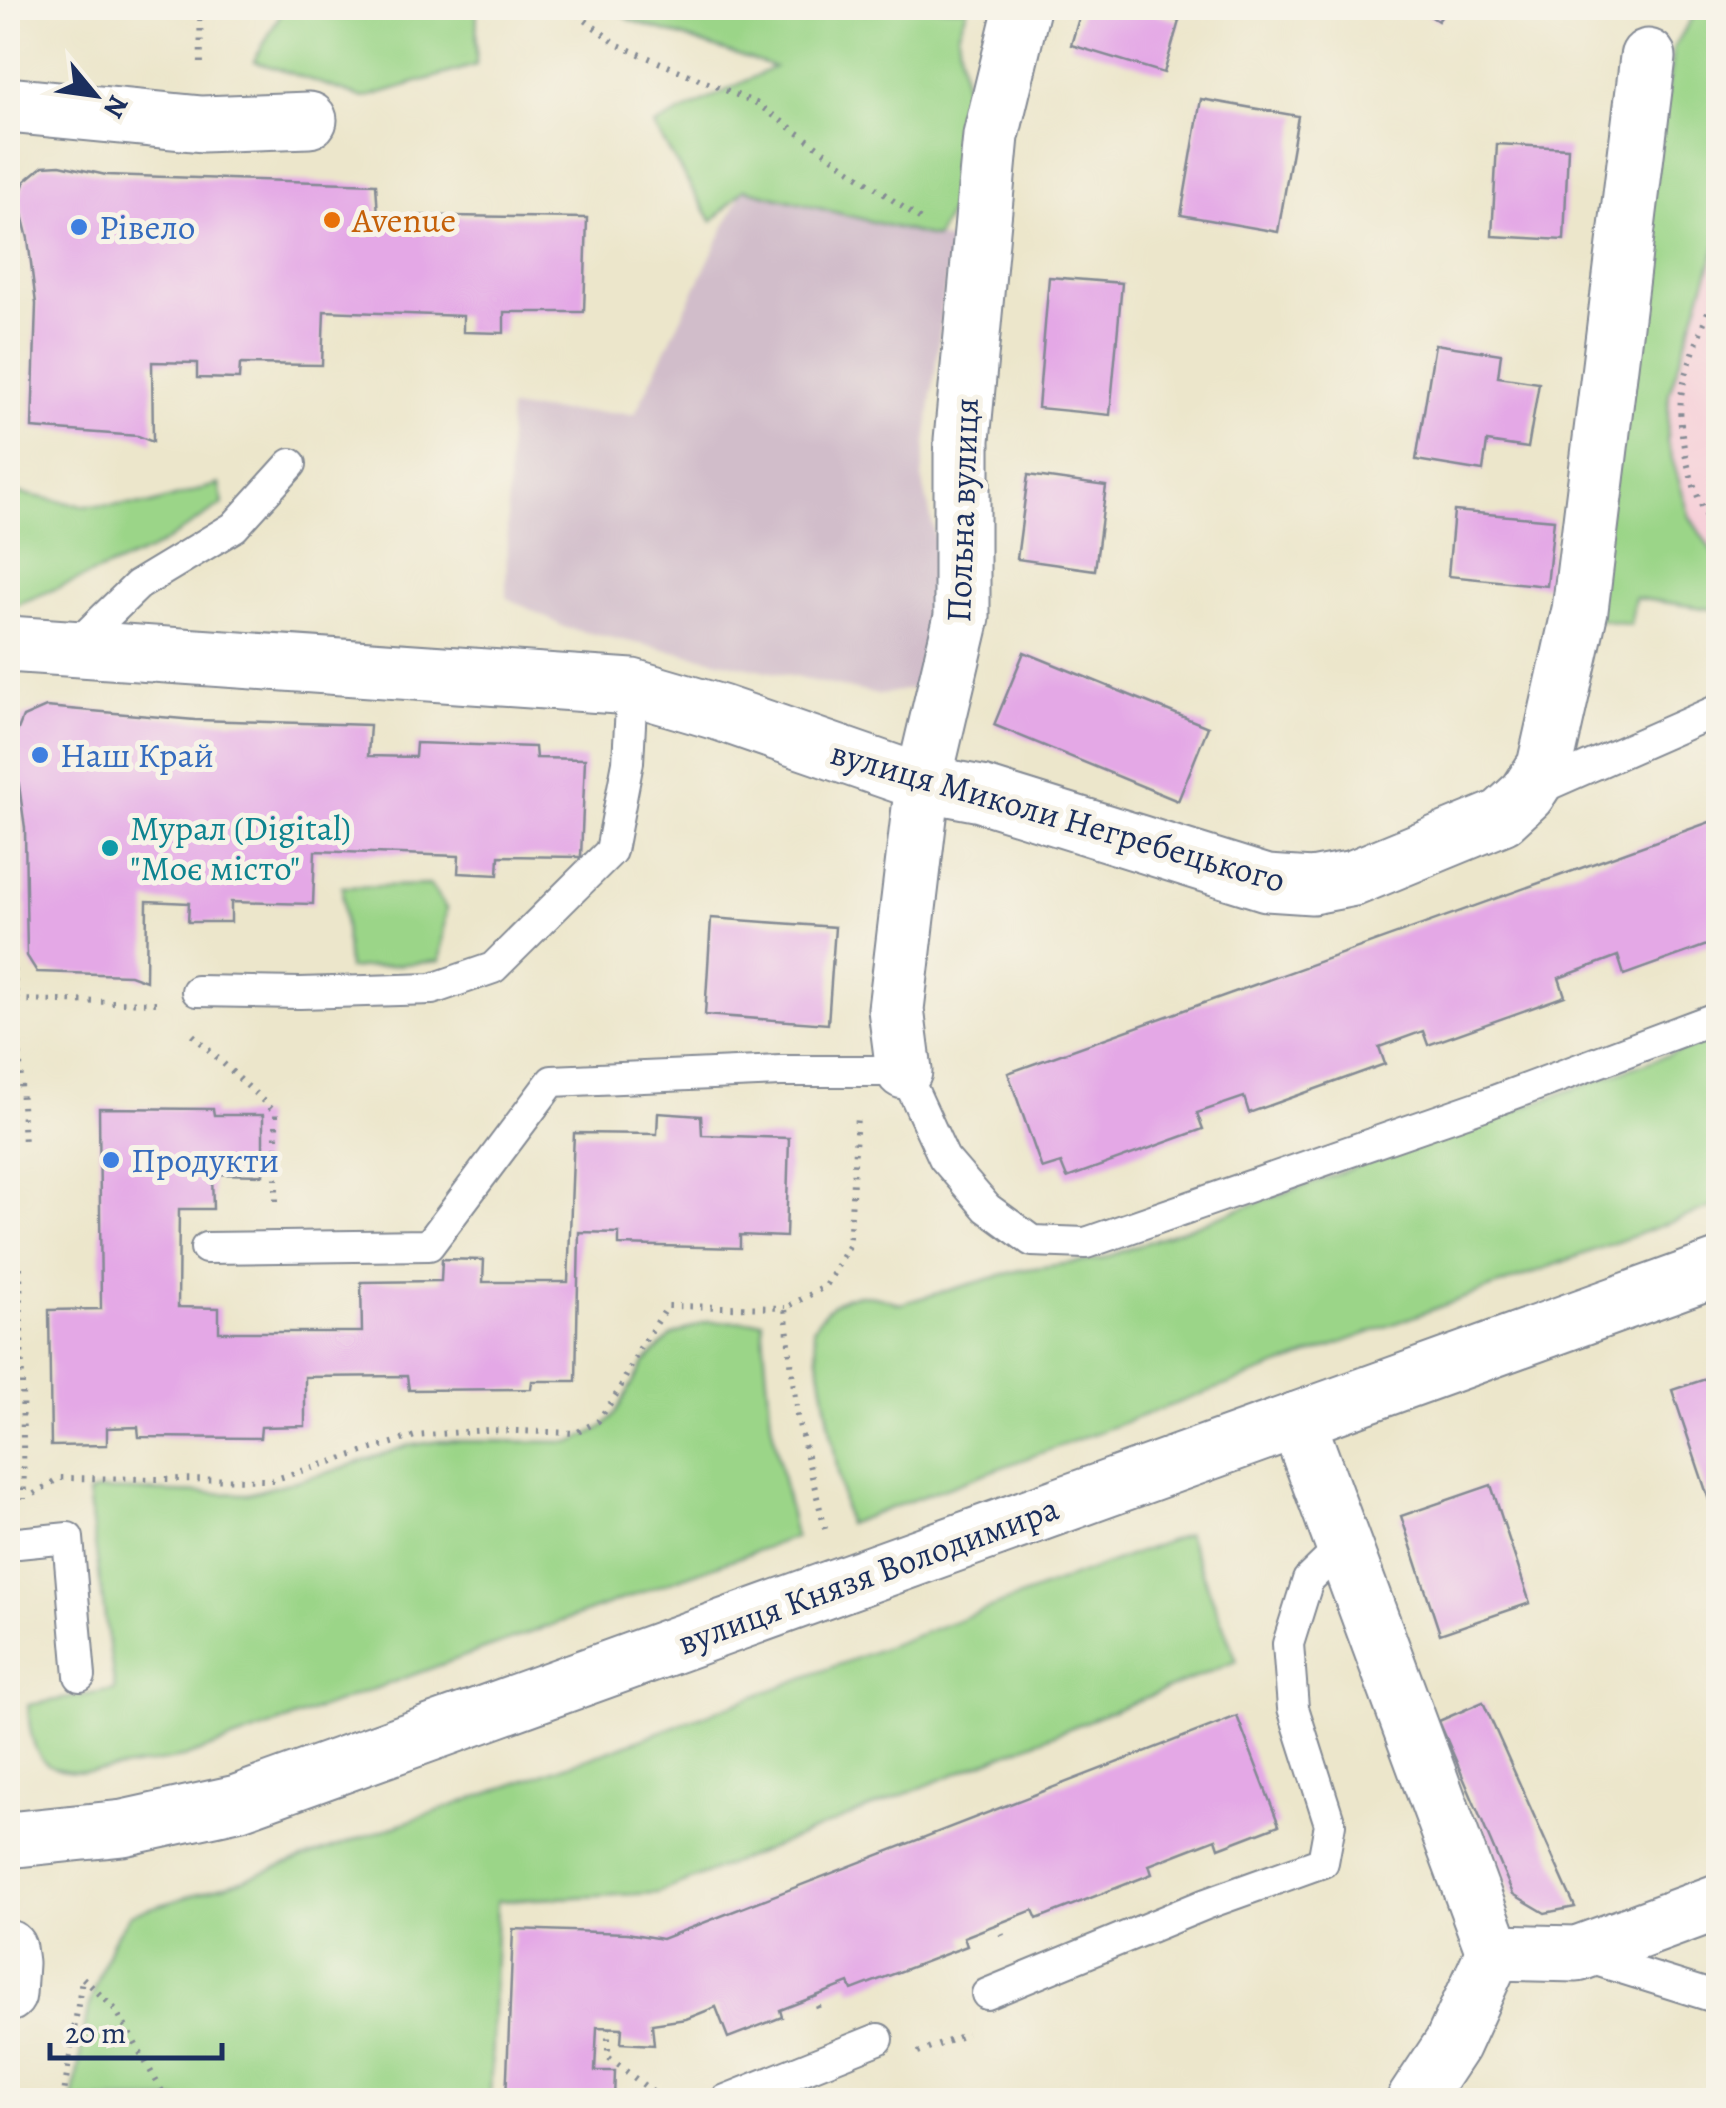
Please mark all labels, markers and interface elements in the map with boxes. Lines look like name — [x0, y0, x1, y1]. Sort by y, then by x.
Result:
north arrow — [45, 45, 145, 145]
text: N — [94, 89, 138, 125]
place label: Avenue — [351, 196, 456, 244]
place label: Рівело — [99, 203, 196, 251]
marker: Avenue — [321, 209, 343, 231]
marker: Рівело — [68, 216, 90, 238]
street label: Польна вулиця — [934, 397, 990, 623]
street label: вулиця Миколи Негребецького — [825, 728, 1291, 904]
place label: Наш Край — [60, 731, 214, 779]
marker: Наш Край — [29, 744, 51, 766]
place label: Мурал (Digital) "Моє місто" — [130, 804, 351, 892]
marker: Мурал (Digital) "Моє місто" — [99, 837, 121, 859]
place label: Продукти — [131, 1136, 279, 1184]
marker: Продукти — [100, 1149, 122, 1171]
street label: вулиця Князя Володимира — [671, 1484, 1065, 1666]
scale bar — [50, 1998, 222, 2060]
text: 20 m — [65, 2013, 126, 2053]

